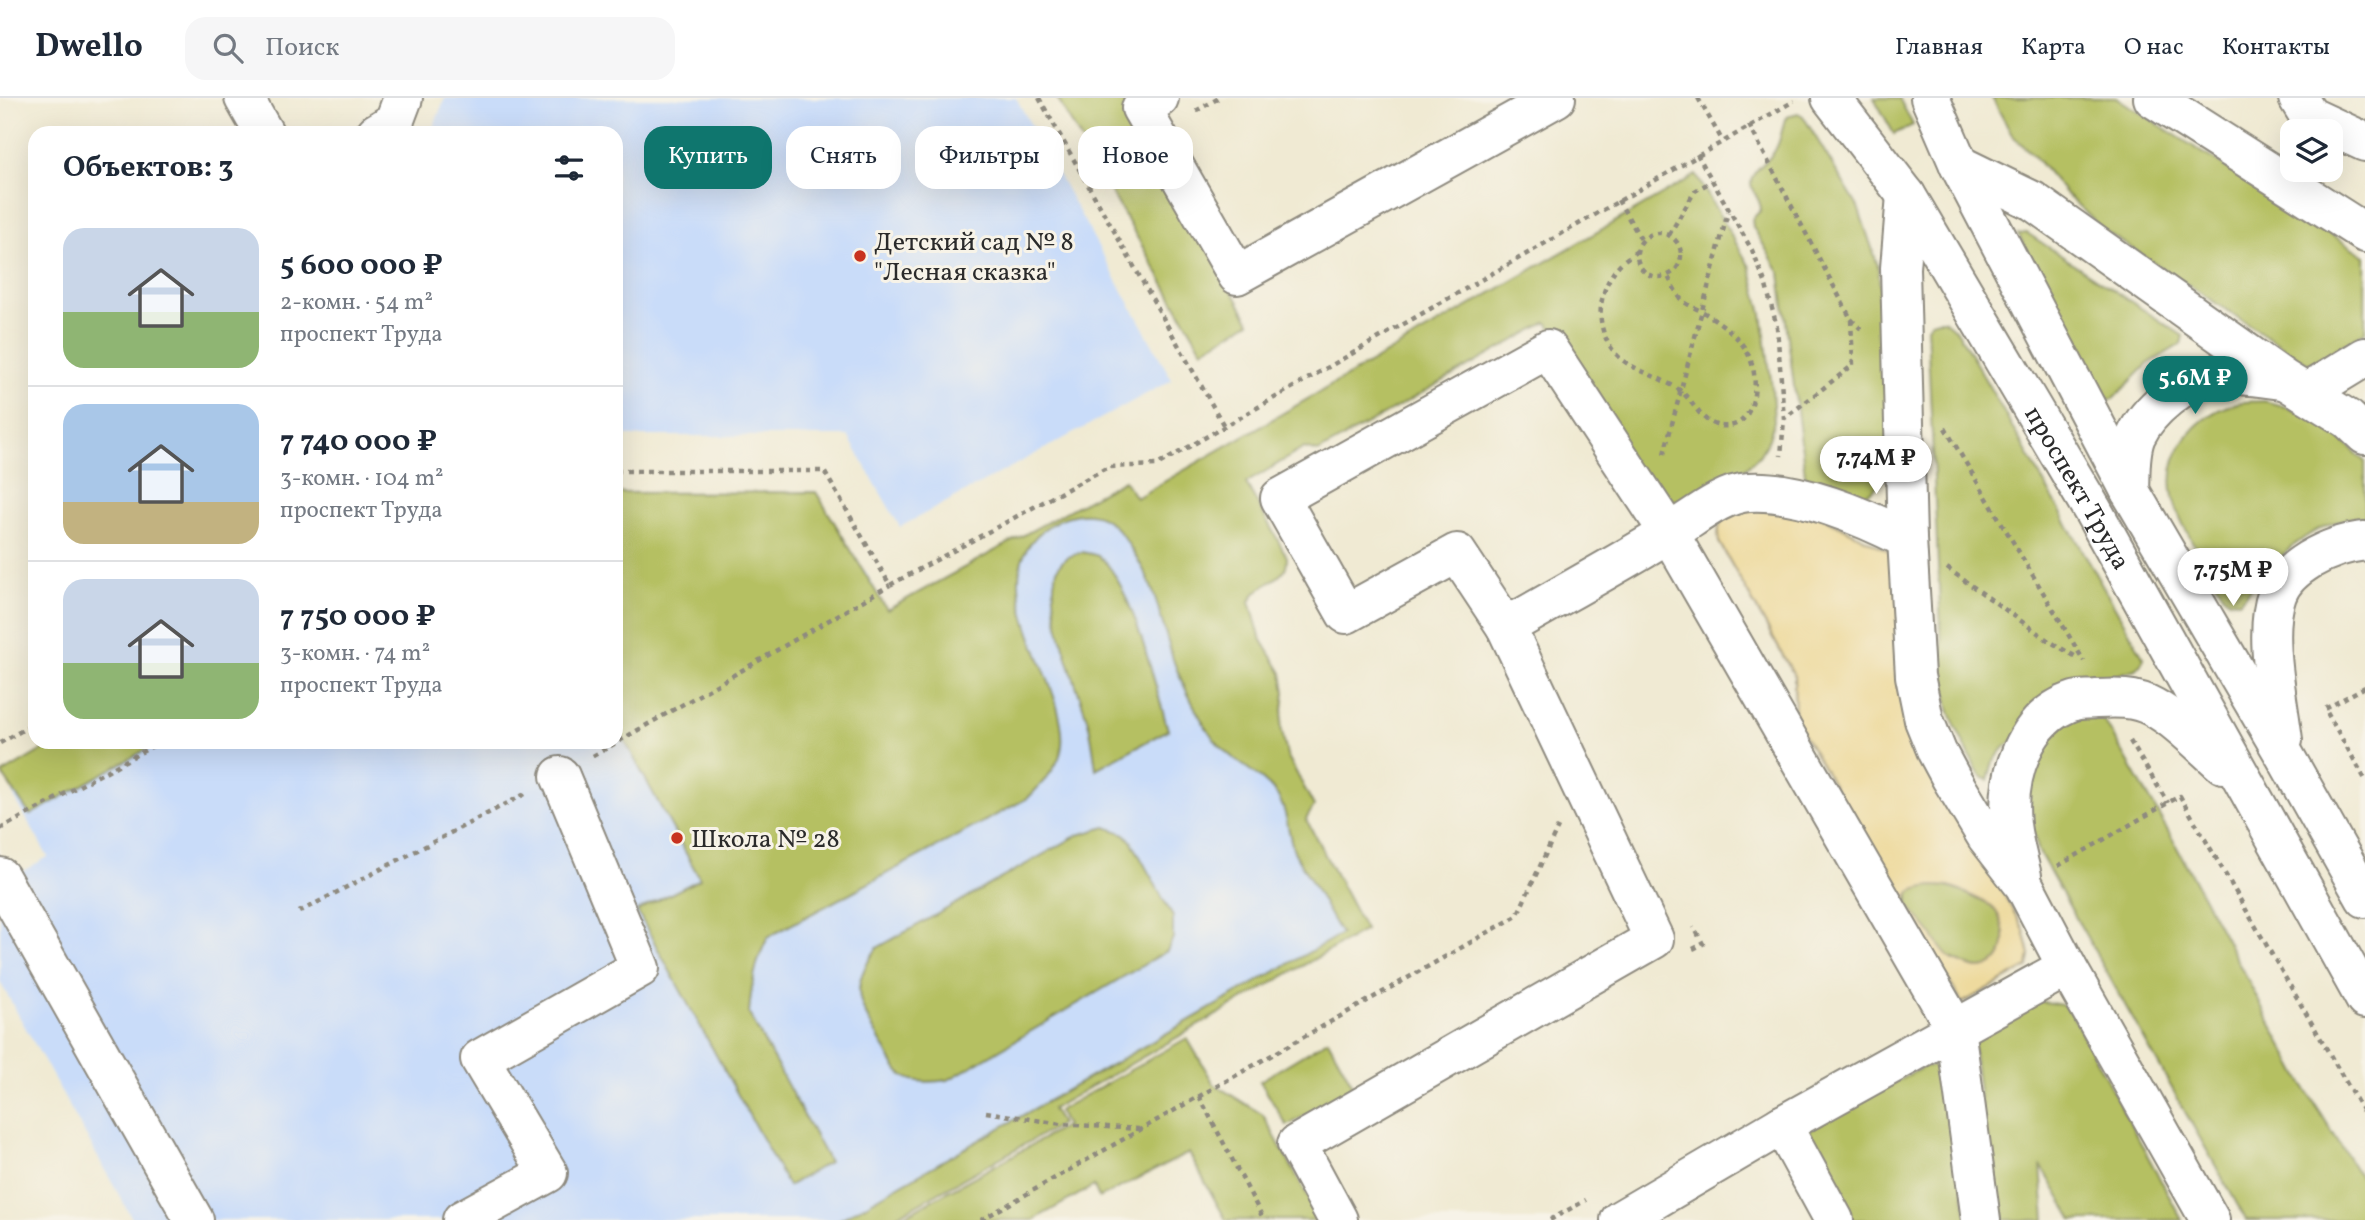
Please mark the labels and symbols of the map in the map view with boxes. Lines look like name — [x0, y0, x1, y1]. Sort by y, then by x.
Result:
place label: Детский сад № 8 "Лесная сказка" — [874, 225, 1074, 291]
marker: Детский сад № 8 "Лесная сказка" — [852, 248, 868, 264]
pin: 5.6M ₽ — [2138, 356, 2252, 416]
street label: проспект Труда — [2015, 400, 2138, 577]
pin: 7.74M ₽ — [1811, 436, 1941, 496]
pin: 7.75M ₽ — [2168, 548, 2298, 608]
place label: Школа № 28 — [691, 822, 840, 858]
marker: Школа № 28 — [669, 830, 685, 846]

